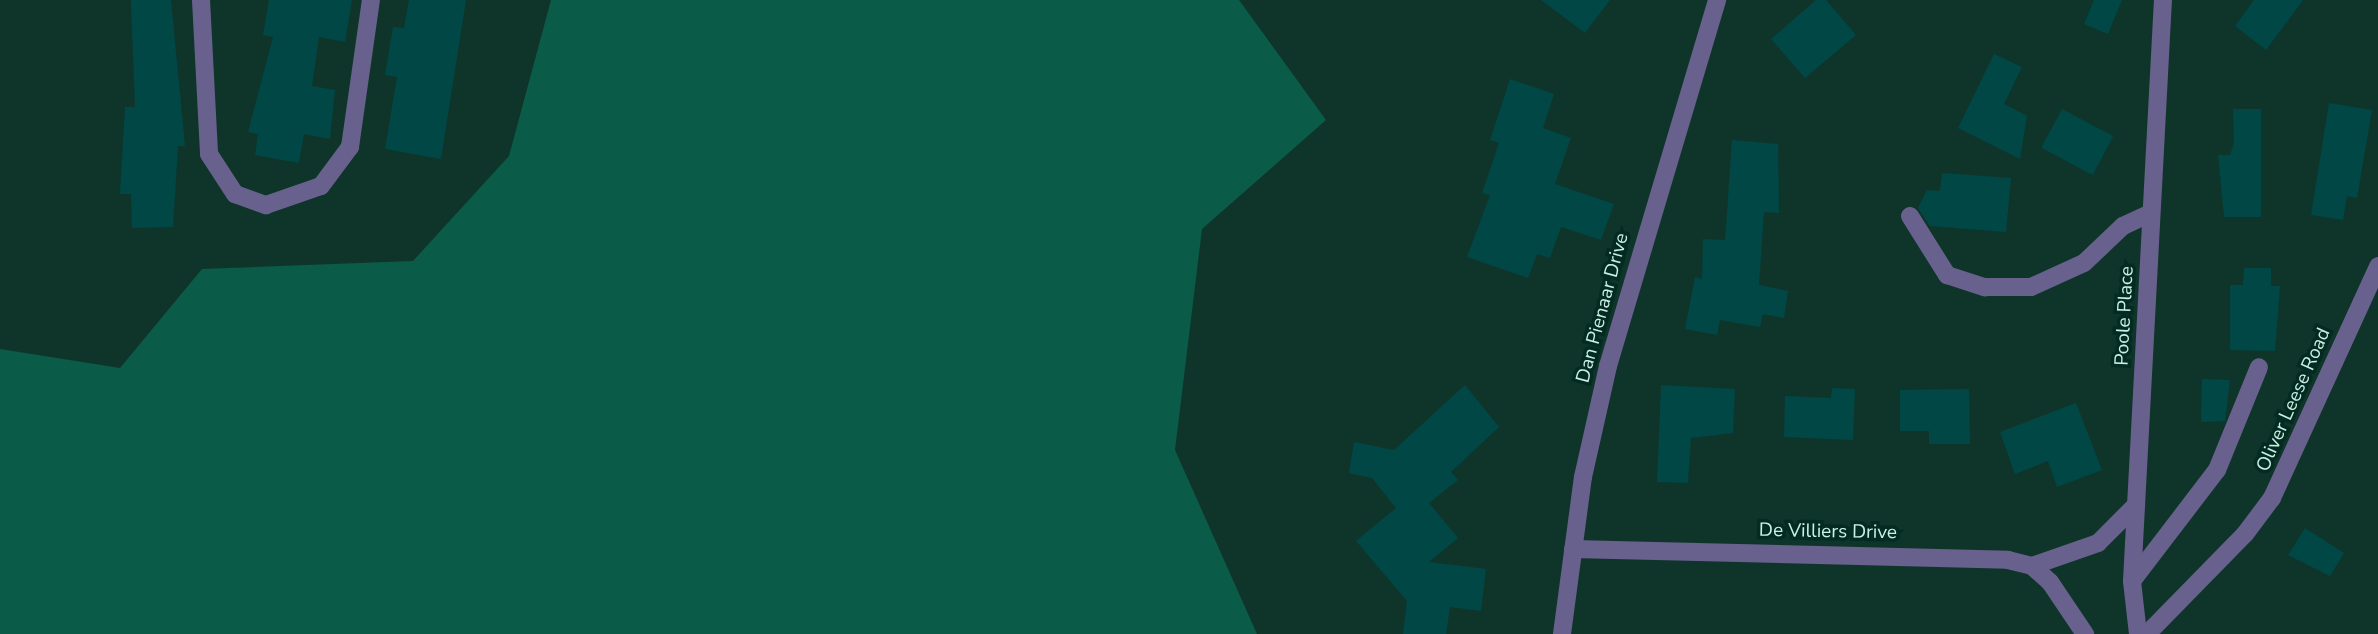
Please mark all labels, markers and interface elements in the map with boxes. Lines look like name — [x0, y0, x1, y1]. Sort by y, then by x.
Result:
street label: Dan Pienaar Drive — [1572, 231, 1634, 385]
street label: Poole Place — [2111, 266, 2139, 366]
street label: Oliver Leese Road — [2252, 325, 2336, 475]
street label: De Villiers Drive — [1759, 519, 1897, 545]

